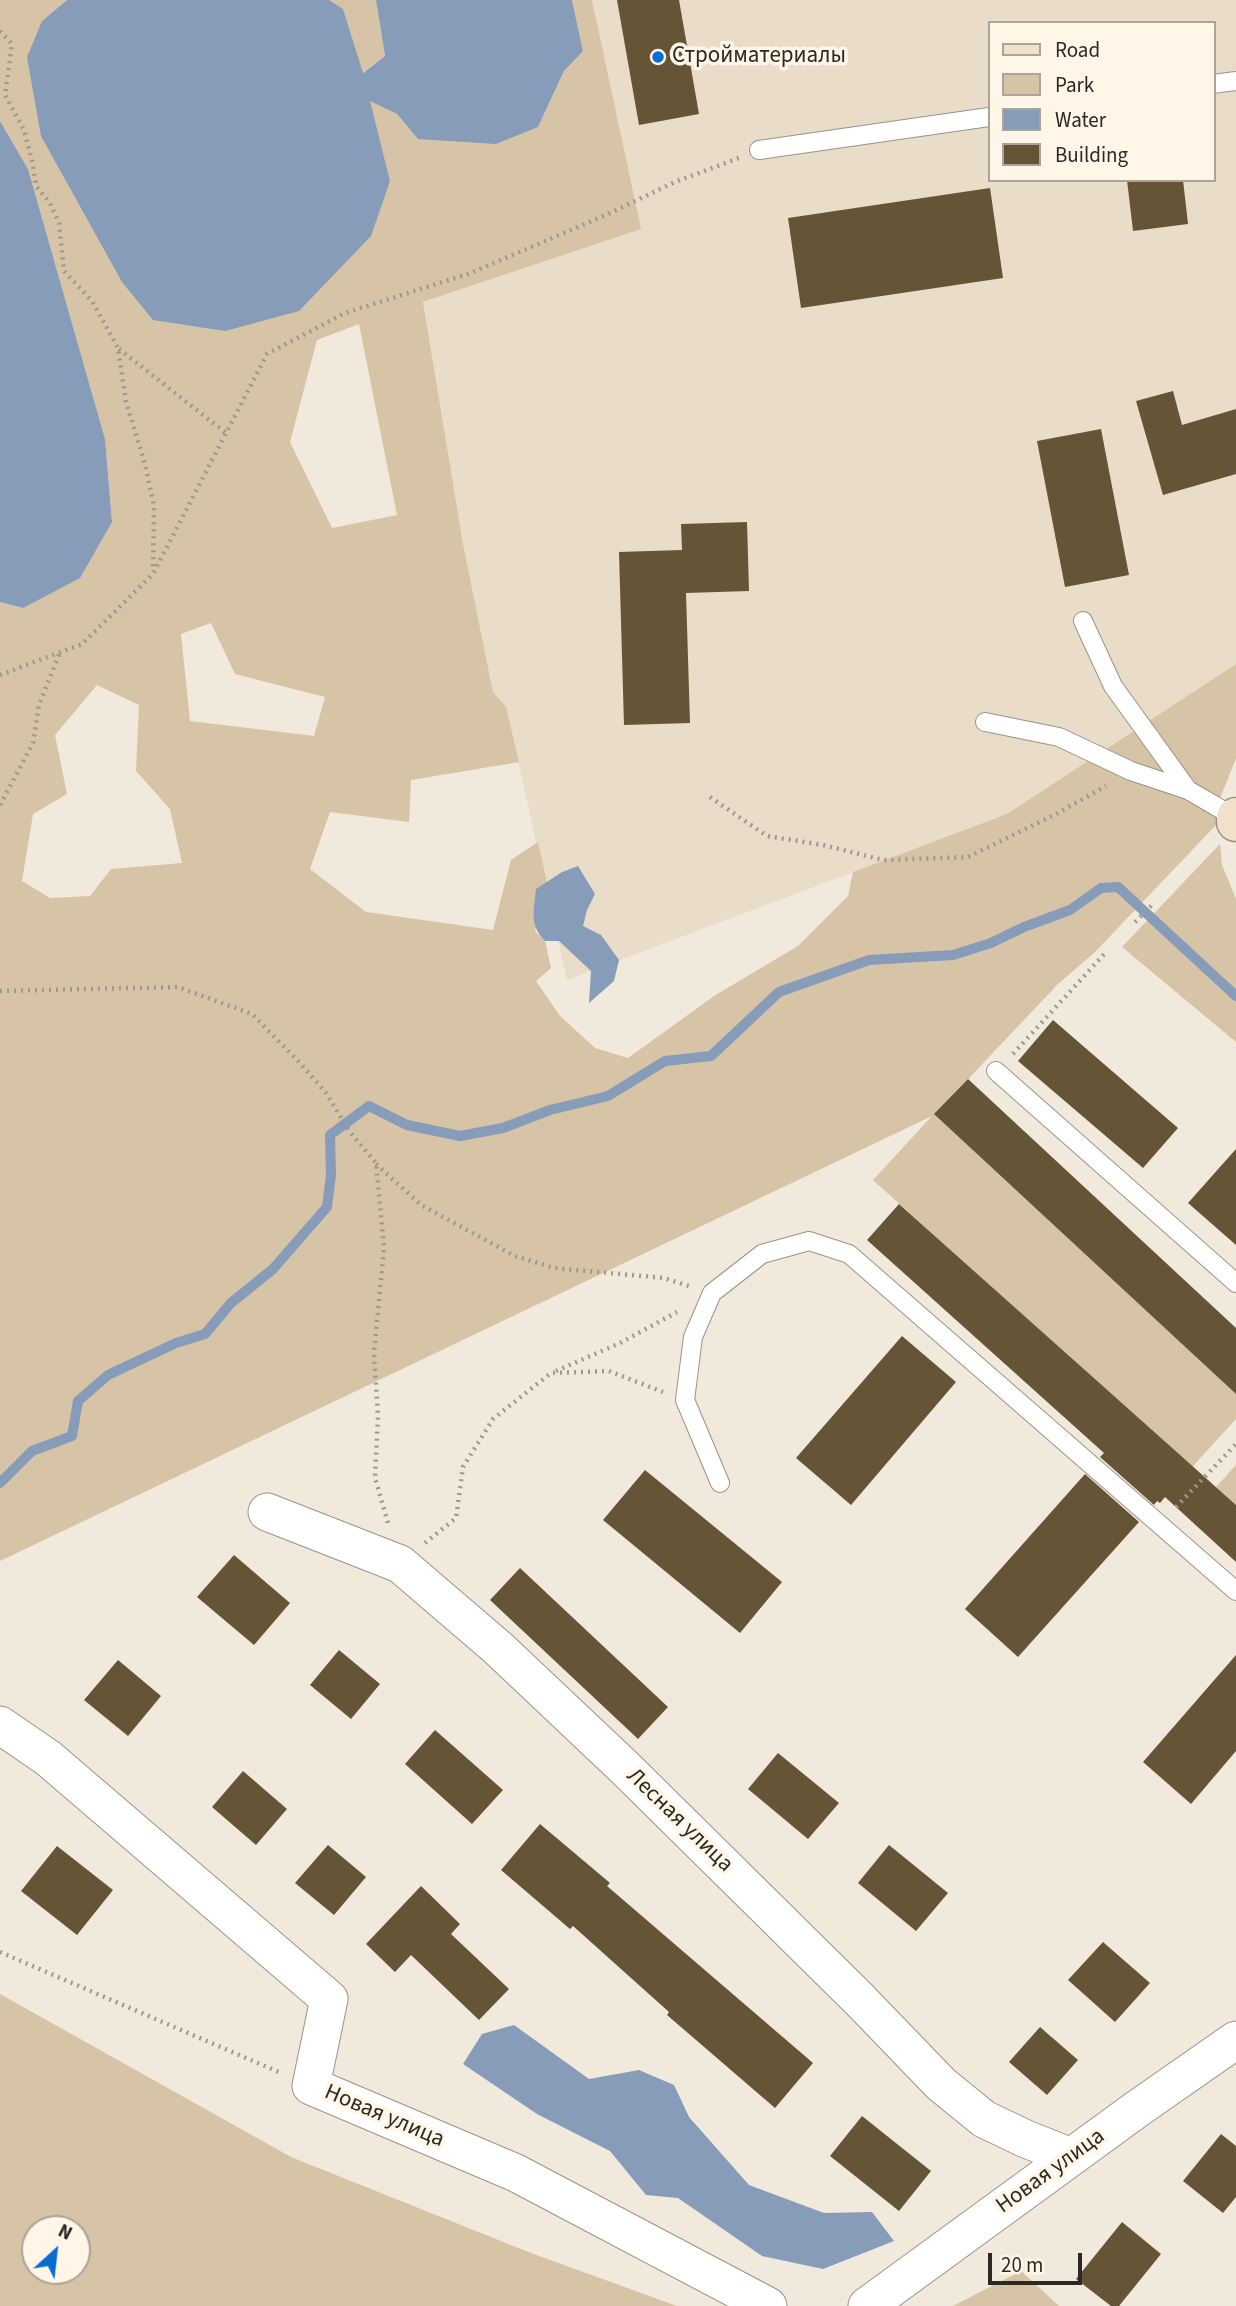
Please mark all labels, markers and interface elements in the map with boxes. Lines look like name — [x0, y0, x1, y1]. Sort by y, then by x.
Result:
legend — [988, 21, 1215, 182]
text: Road — [1055, 35, 1100, 65]
place label: Стройматериалы — [672, 43, 846, 71]
marker: Стройматериалы — [650, 49, 666, 65]
text: Park — [1055, 70, 1094, 100]
text: Water — [1055, 105, 1106, 135]
text: Building — [1055, 140, 1128, 170]
street label: Лесная улица — [620, 1763, 738, 1879]
street label: Новая улица — [320, 2079, 448, 2155]
street label: Новая улица — [991, 2123, 1111, 2221]
north arrow — [21, 2215, 91, 2285]
text: N — [53, 2218, 77, 2248]
scale bar — [991, 2240, 1086, 2284]
text: 20 m — [1001, 2250, 1043, 2280]

